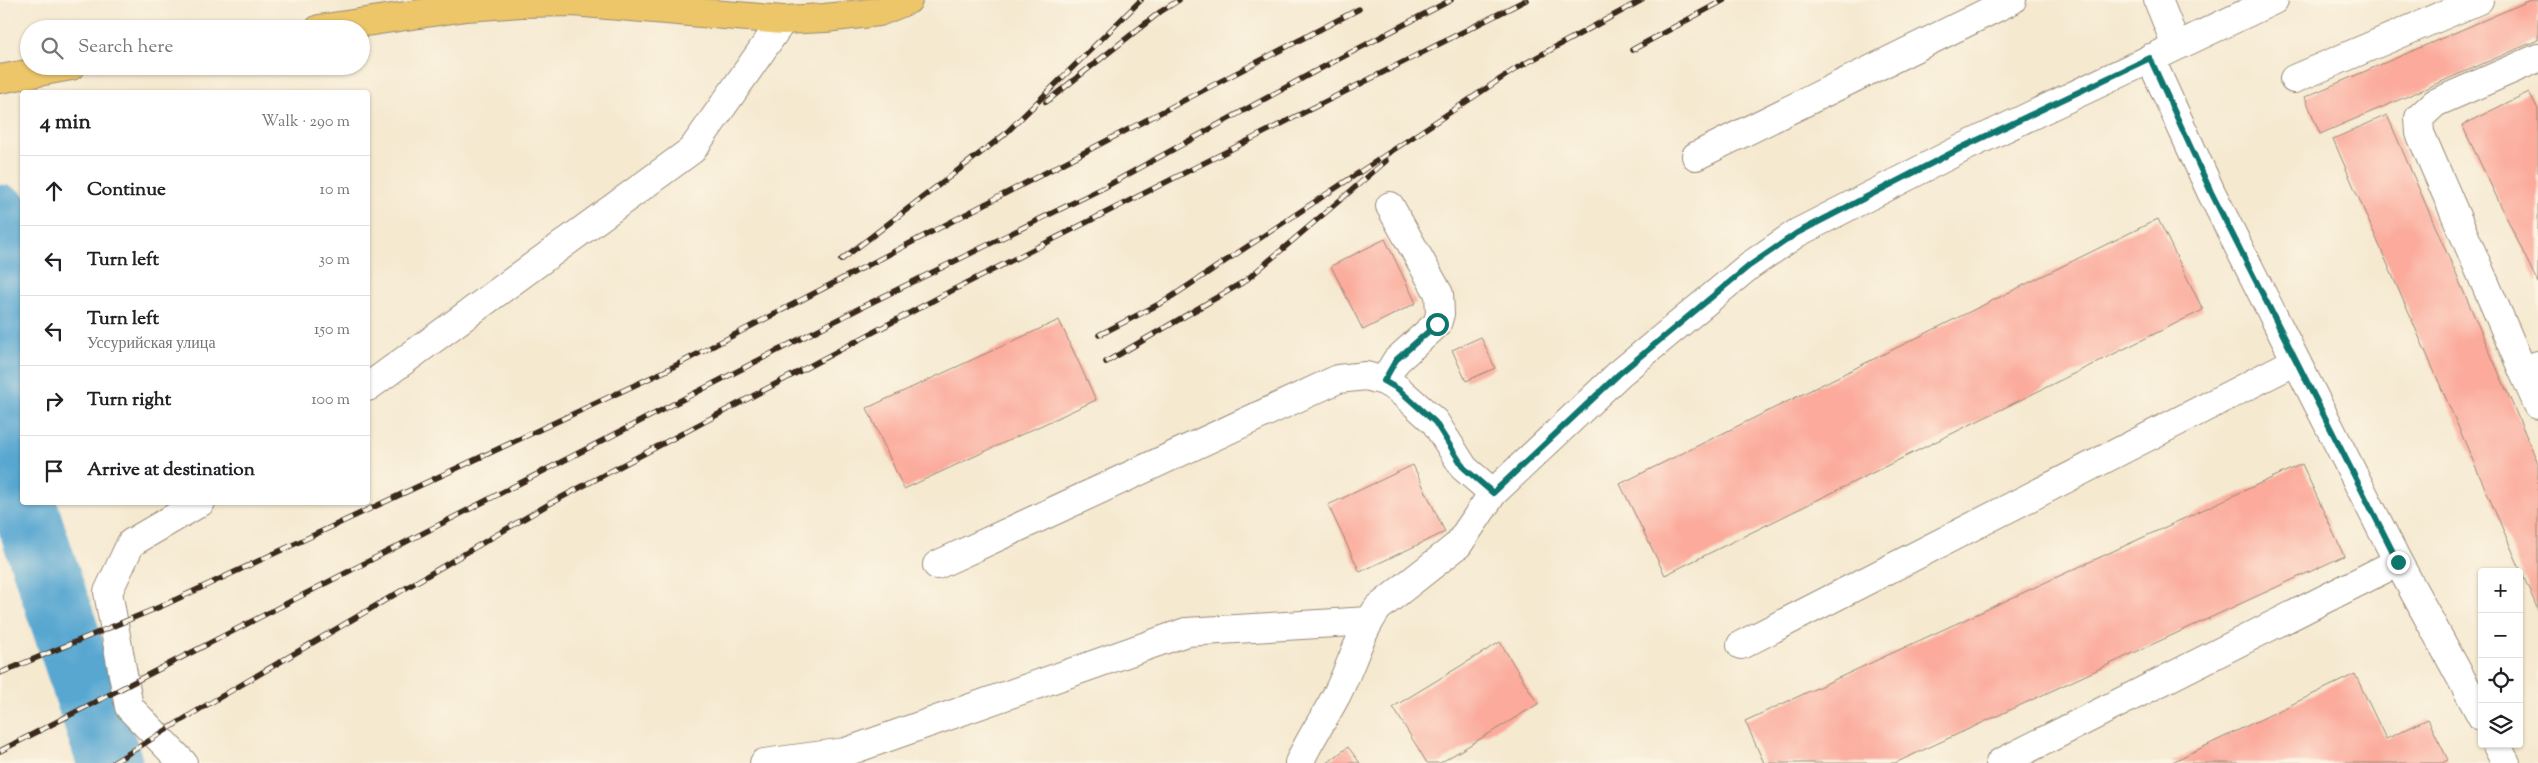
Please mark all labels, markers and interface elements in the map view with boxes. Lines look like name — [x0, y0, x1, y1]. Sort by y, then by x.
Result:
search box — [20, 20, 370, 75]
icon: search — [38, 34, 66, 62]
text: Search here — [78, 34, 173, 61]
text: 4 min — [40, 108, 91, 138]
text: Walk · 290 m — [261, 111, 350, 134]
icon: ahead — [40, 177, 68, 205]
text: Continue — [87, 177, 166, 204]
text: 10 m — [320, 179, 350, 202]
icon: left — [40, 247, 68, 275]
text: Turn left — [87, 247, 159, 274]
text: 30 m — [319, 249, 350, 272]
text: Turn left — [87, 306, 159, 333]
route start — [1426, 313, 1449, 336]
icon: left — [40, 317, 68, 345]
text: 150 m — [314, 319, 350, 342]
text: Уссурийская улица — [87, 333, 216, 356]
icon: right — [40, 387, 68, 415]
text: Turn right — [87, 387, 171, 414]
text: 100 m — [311, 389, 350, 412]
icon: arrive — [40, 457, 68, 485]
text: Arrive at destination — [87, 457, 255, 484]
route end — [2387, 551, 2410, 574]
map controls — [2478, 568, 2523, 748]
button: + — [2478, 568, 2523, 613]
button: − — [2478, 613, 2523, 658]
button: locate — [2478, 658, 2523, 703]
button: layers — [2478, 703, 2523, 748]

